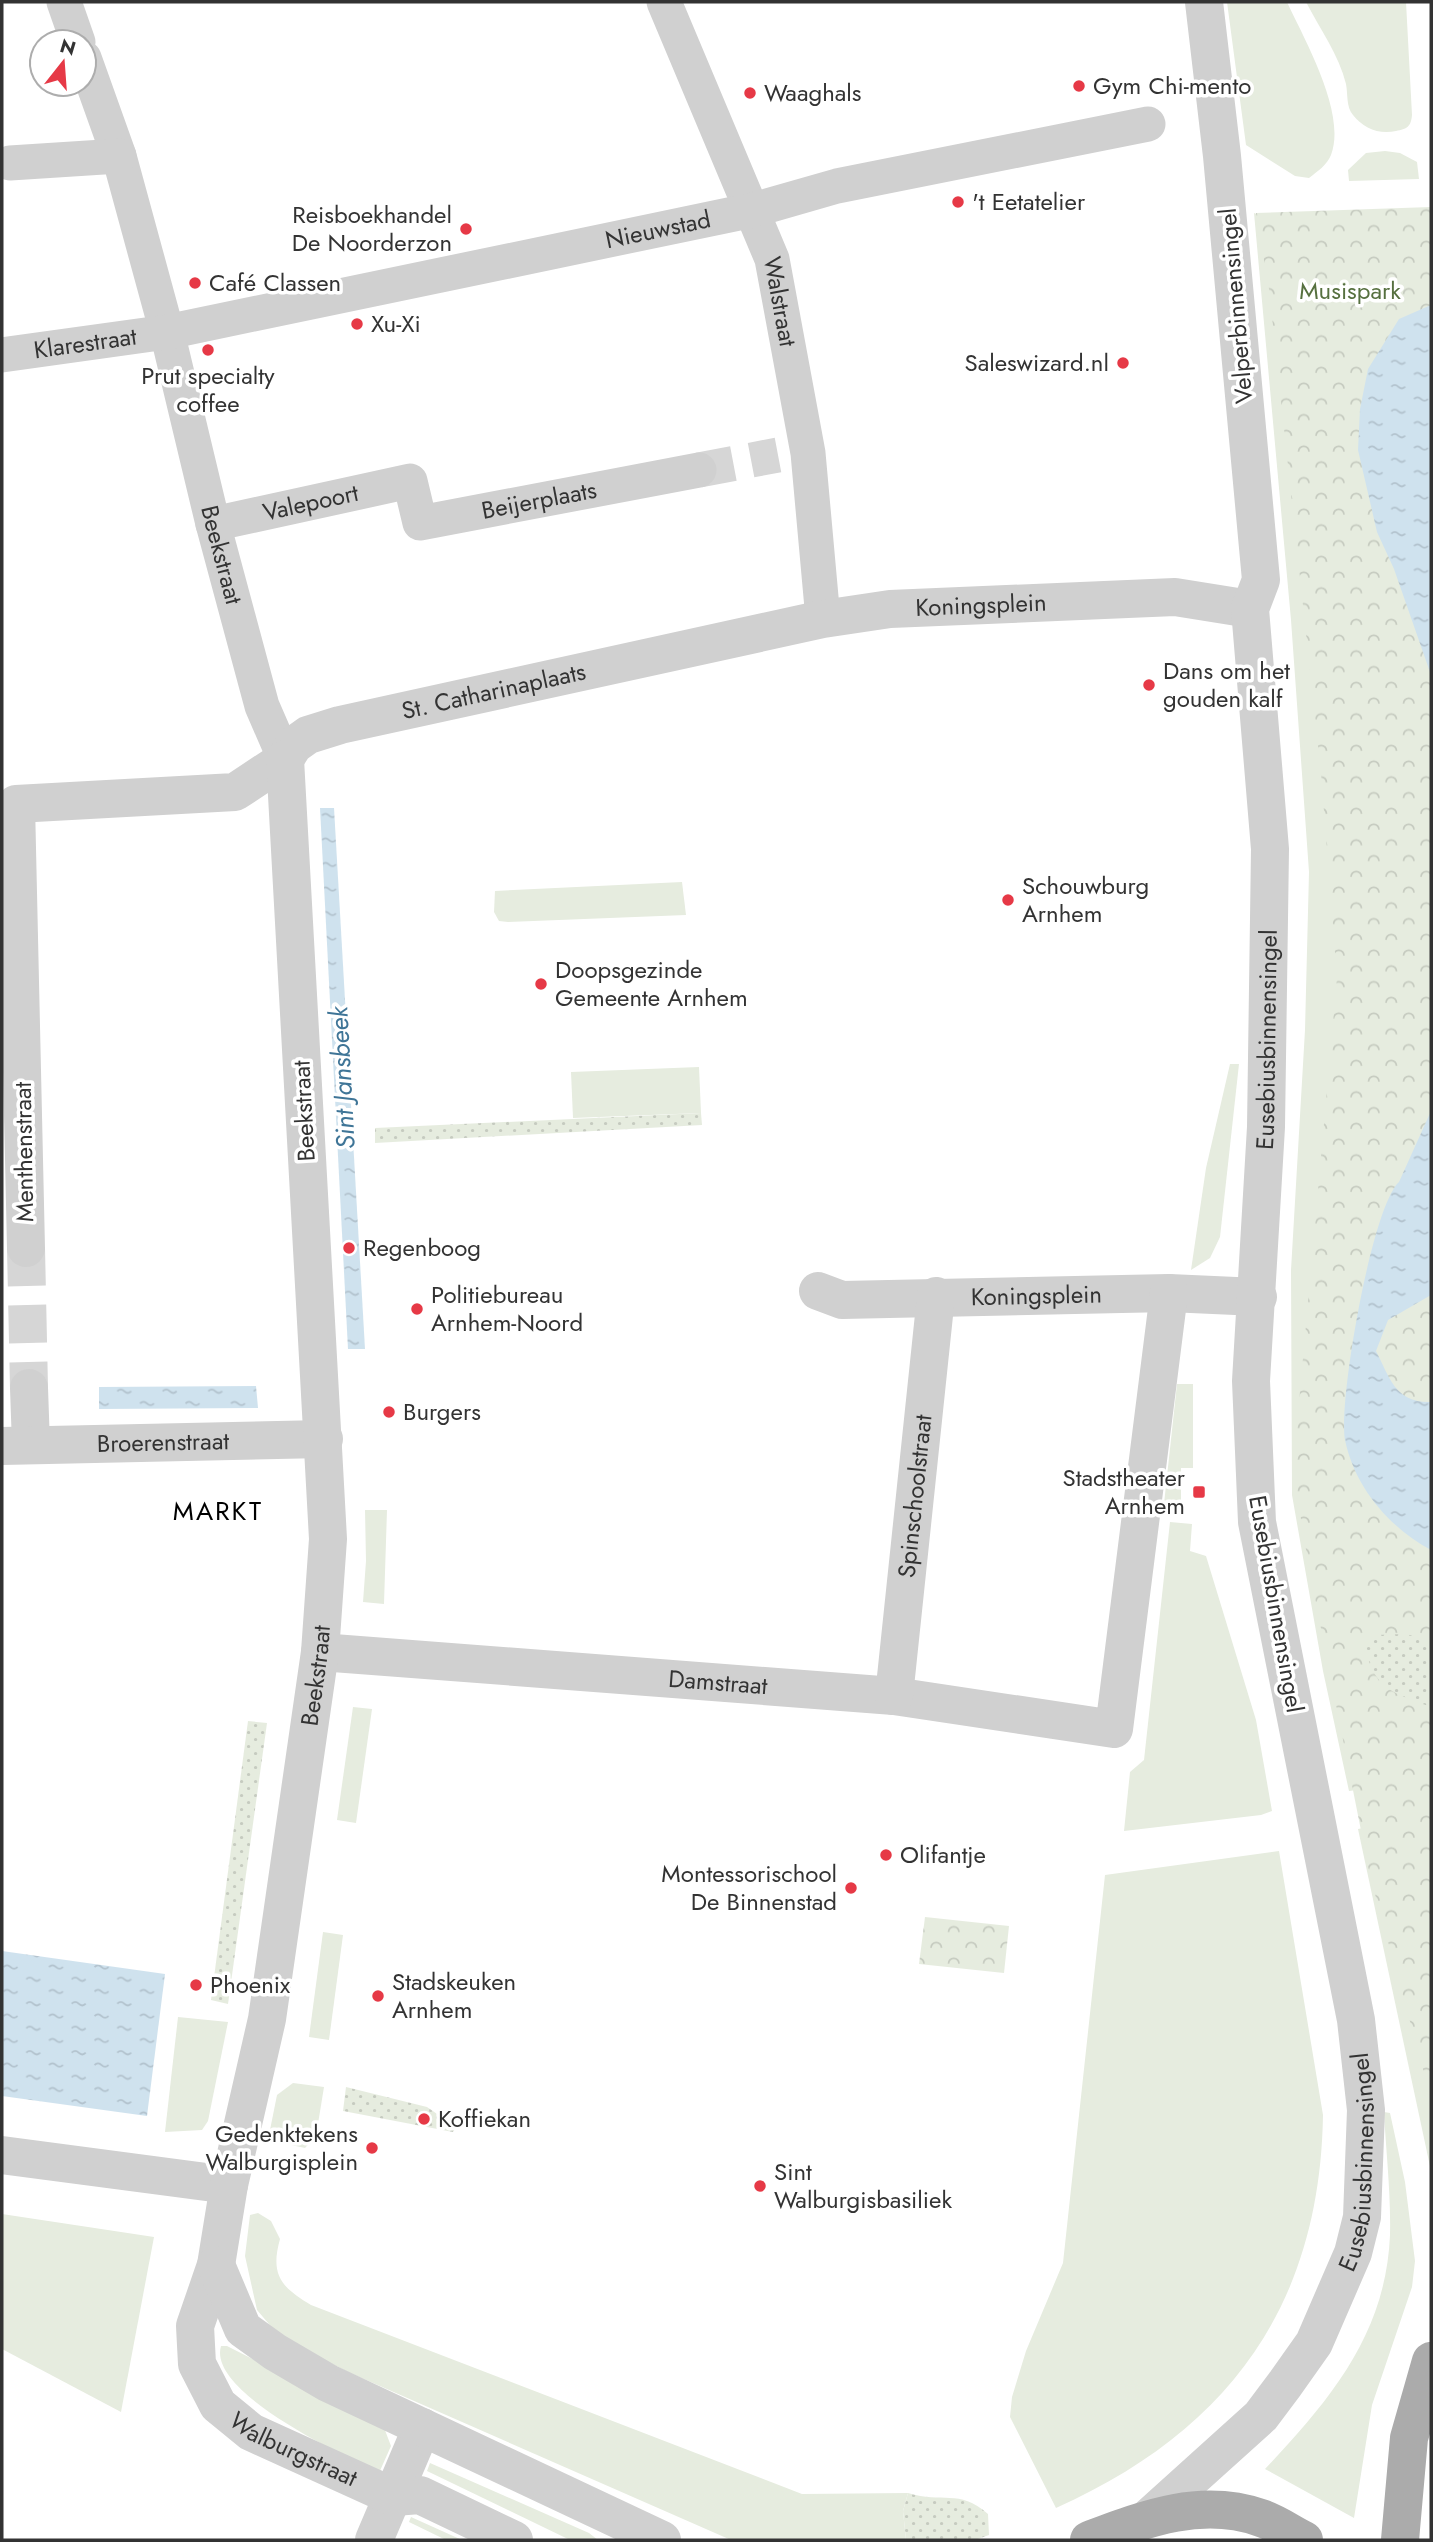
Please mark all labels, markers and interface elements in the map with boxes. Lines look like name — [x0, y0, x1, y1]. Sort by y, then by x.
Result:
north arrow — [28, 28, 98, 98]
text: N — [57, 32, 79, 62]
place label: Gym Chi-mento — [1093, 68, 1251, 103]
place label: Waaghals — [764, 75, 861, 110]
marker: Gym Chi-mento — [1071, 78, 1087, 94]
marker: Waaghals — [742, 85, 758, 101]
place label: 't Eetatelier — [972, 184, 1086, 219]
marker: 't Eetatelier — [950, 194, 966, 210]
place label: Reisboekhandel De Noorderzon — [292, 197, 452, 260]
street label: Nieuwstad — [602, 201, 714, 257]
street label: Velperbinnensingel — [1210, 207, 1261, 405]
marker: Reisboekhandel De Noorderzon — [458, 221, 474, 237]
street label: Walstraat — [755, 253, 806, 350]
place label: Café Classen — [209, 265, 341, 300]
park label: Musispark — [1299, 273, 1401, 308]
marker: Café Classen — [187, 275, 203, 291]
place label: Xu-Xi — [371, 306, 421, 341]
marker: Xu-Xi — [349, 316, 365, 332]
street label: Klarestraat — [31, 318, 139, 367]
marker: Prut specialty coffee — [200, 342, 216, 358]
place label: Saleswizard.nl — [964, 345, 1109, 380]
marker: Saleswizard.nl — [1115, 355, 1131, 371]
place label: Prut specialty coffee — [141, 358, 275, 421]
street label: Beijerplaats — [479, 472, 599, 528]
street label: Valepoort — [260, 475, 362, 530]
street label: Beekstraat — [192, 502, 252, 609]
street label: Koningsplein — [915, 584, 1047, 625]
place label: Dans om het gouden kalf — [1163, 653, 1290, 716]
street label: St. Catharinaplaats — [398, 654, 589, 728]
marker: Dans om het gouden kalf — [1141, 677, 1157, 693]
place label: Schouwburg Arnhem — [1022, 868, 1149, 931]
marker: Schouwburg Arnhem — [1000, 892, 1016, 908]
street label: Eusebiusbinnensingel — [1247, 929, 1286, 1151]
place label: Doopsgezinde Gemeente Arnhem — [555, 952, 748, 1015]
marker: Doopsgezinde Gemeente Arnhem — [533, 976, 549, 992]
water label: Sint Jansbeek — [319, 1004, 365, 1150]
street label: Beekstraat — [283, 1059, 324, 1162]
street label: Menthenstraat — [5, 1081, 42, 1222]
place label: Regenboog — [363, 1230, 481, 1265]
marker: Regenboog — [341, 1240, 357, 1256]
street label: Koningsplein — [970, 1276, 1102, 1314]
place label: Politiebureau Arnhem-Noord — [431, 1277, 583, 1340]
marker: Politiebureau Arnhem-Noord — [409, 1301, 425, 1317]
place label: Burgers — [403, 1394, 481, 1429]
marker: Burgers — [381, 1404, 397, 1420]
street label: Spinschoolstraat — [889, 1413, 940, 1579]
street label: Broerenstraat — [97, 1423, 230, 1461]
place label: Stadstheater Arnhem — [1063, 1460, 1186, 1523]
marker: Stadstheater Arnhem — [1191, 1484, 1207, 1500]
district label: MARKT — [173, 1492, 263, 1530]
street label: Eusebiusbinnensingel — [1240, 1492, 1313, 1715]
street label: Beekstraat — [292, 1624, 339, 1728]
street label: Damstraat — [667, 1661, 769, 1703]
place label: Olifantje — [900, 1837, 986, 1872]
marker: Olifantje — [878, 1847, 894, 1863]
place label: Montessorischool De Binnenstad — [661, 1856, 837, 1919]
marker: Montessorischool De Binnenstad — [843, 1880, 859, 1896]
place label: Stadskeuken Arnhem — [392, 1964, 516, 2027]
place label: Phoenix — [210, 1967, 291, 2002]
marker: Phoenix — [188, 1977, 204, 1993]
marker: Stadskeuken Arnhem — [370, 1988, 386, 2004]
street label: Eusebiusbinnensingel — [1329, 2051, 1383, 2277]
place label: Koffiekan — [438, 2101, 531, 2136]
marker: Koffiekan — [416, 2111, 432, 2127]
place label: Gedenktekens Walburgisplein — [205, 2116, 358, 2179]
marker: Gedenktekens Walburgisplein — [364, 2140, 380, 2156]
place label: Sint Walburgisbasiliek — [774, 2154, 952, 2217]
marker: Sint Walburgisbasiliek — [752, 2178, 768, 2194]
street label: Walburgstraat — [222, 2403, 363, 2495]

